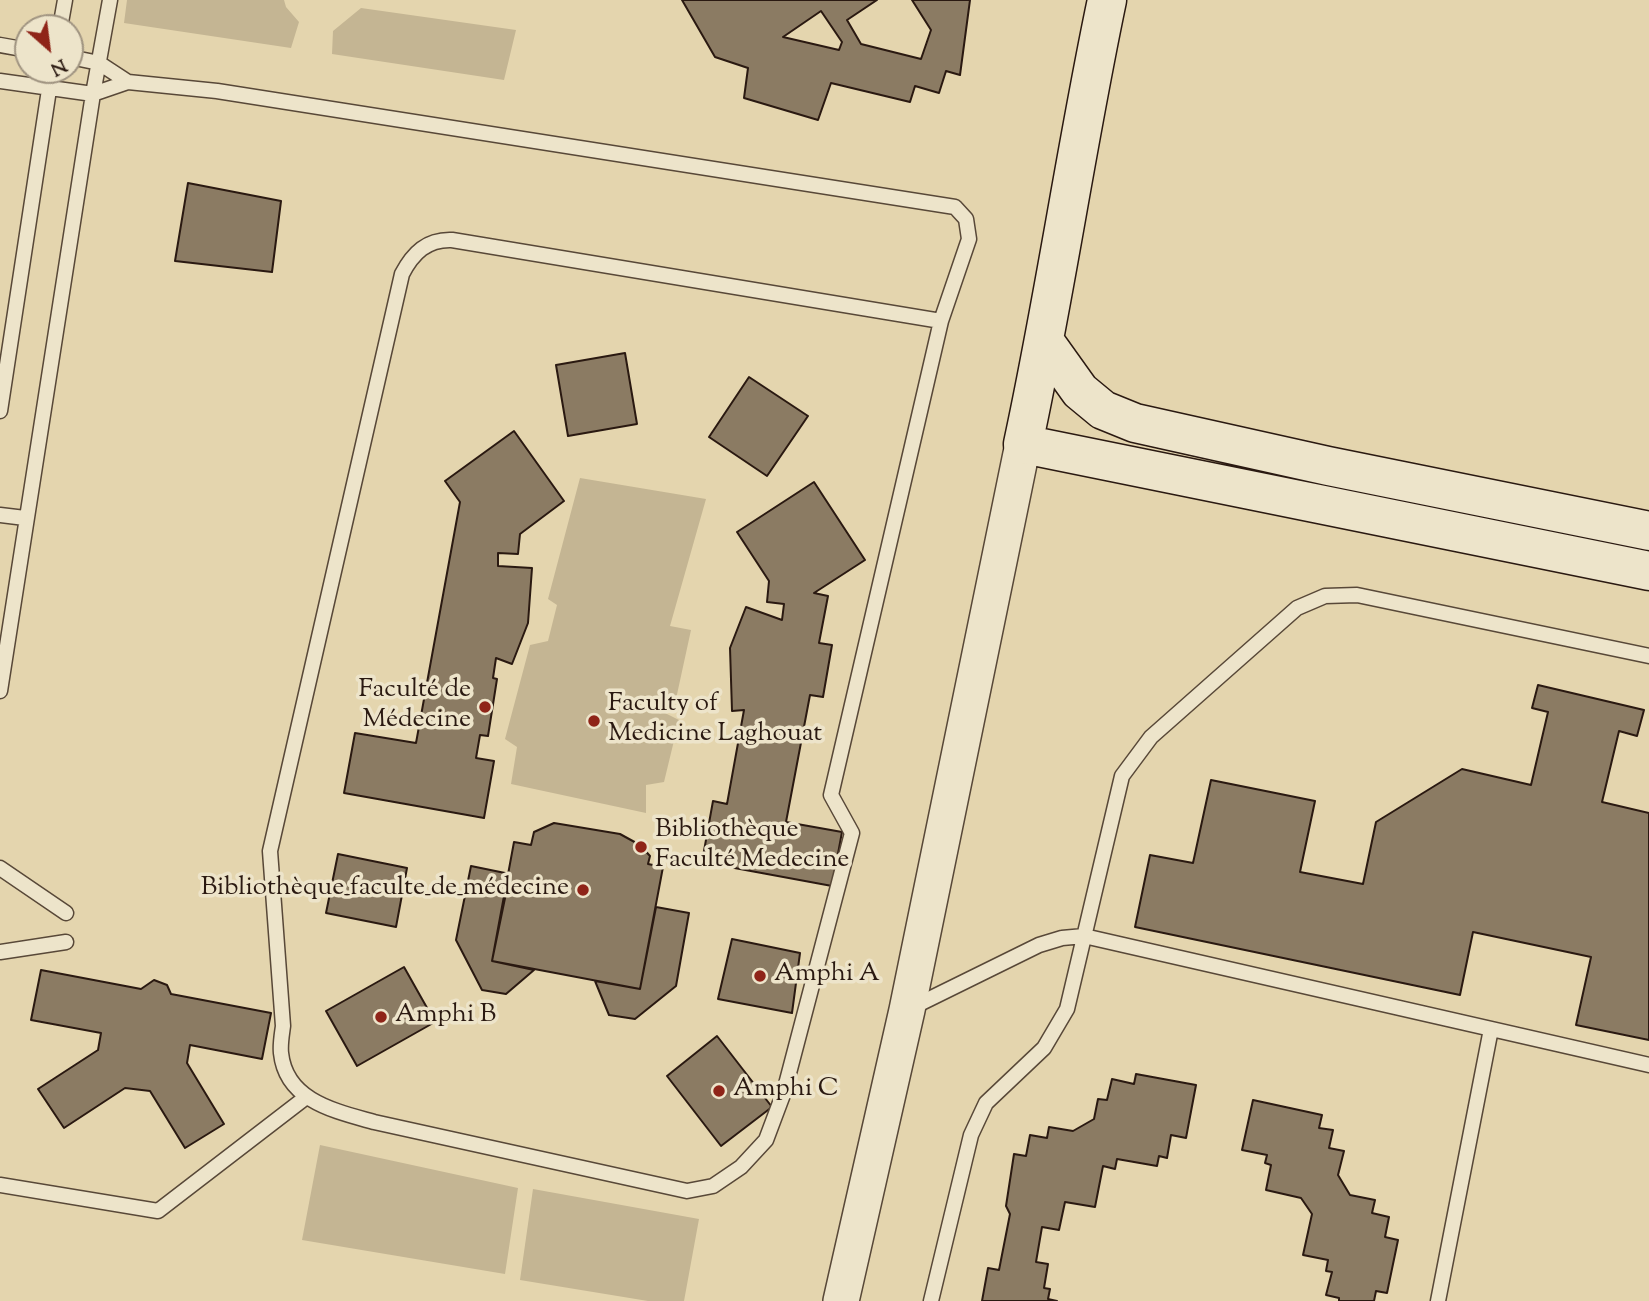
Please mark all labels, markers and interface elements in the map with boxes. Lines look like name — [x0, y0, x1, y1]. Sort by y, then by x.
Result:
north arrow — [14, 14, 84, 84]
text: N — [45, 51, 71, 82]
place label: Faculté de Médecine — [359, 676, 471, 738]
place label: Faculty of Medicine Laghouat — [608, 690, 822, 752]
marker: Faculté de Médecine — [477, 699, 493, 715]
marker: Faculty of Medicine Laghouat — [586, 713, 602, 729]
place label: Bibliothèque Faculté Medecine — [655, 816, 849, 878]
marker: Bibliothèque Faculté Medecine — [633, 839, 649, 855]
place label: Bibliothèque_faculte_de_médecine — [201, 874, 569, 906]
marker: Bibliothèque_faculte_de_médecine — [575, 882, 591, 898]
place label: Amphi A — [774, 960, 880, 992]
marker: Amphi A — [752, 968, 768, 984]
place label: Amphi B — [395, 1001, 496, 1033]
marker: Amphi B — [373, 1009, 389, 1025]
place label: Amphi C — [733, 1075, 839, 1107]
marker: Amphi C — [711, 1083, 727, 1099]

